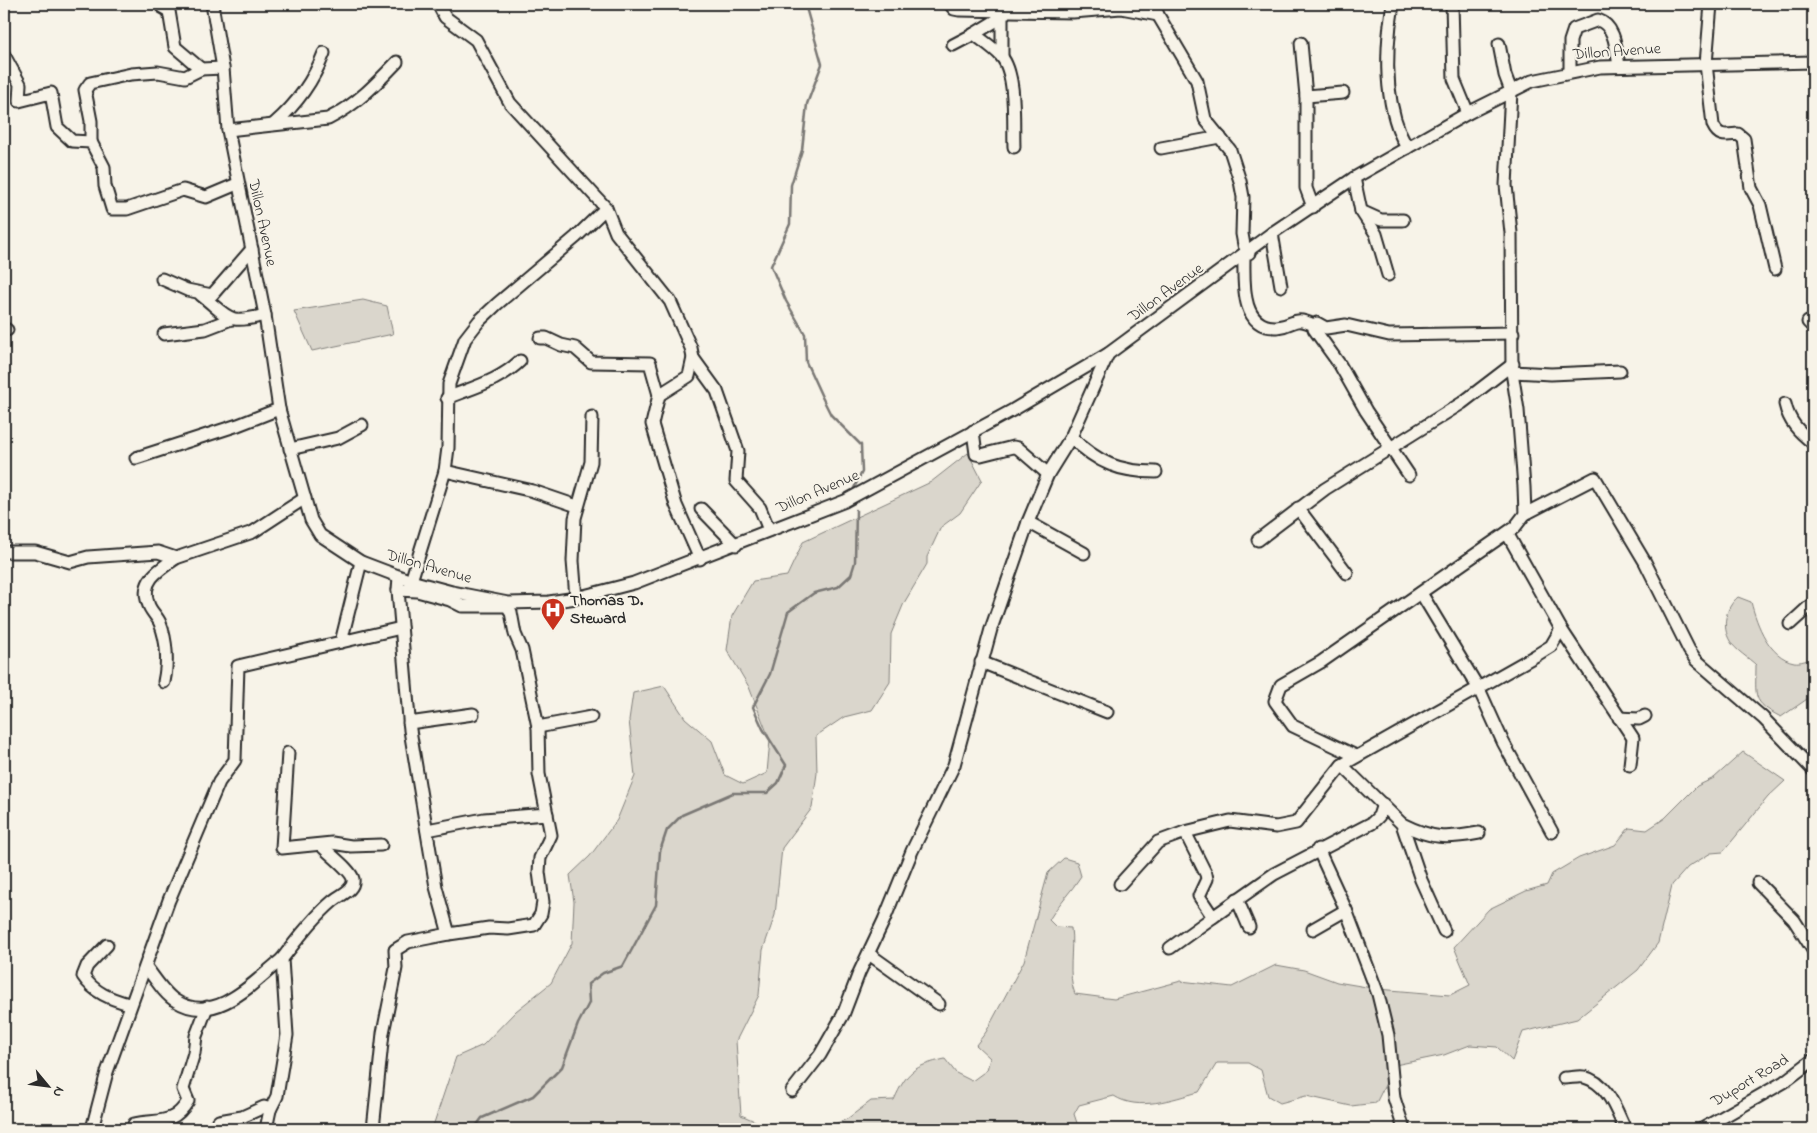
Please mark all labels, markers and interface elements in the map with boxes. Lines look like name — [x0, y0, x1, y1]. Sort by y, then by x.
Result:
street label: Dillon Avenue — [1571, 37, 1663, 67]
street label: Dillon Avenue — [241, 176, 283, 269]
street label: Dillon Avenue — [1123, 257, 1209, 329]
street label: Dillon Avenue — [772, 463, 864, 521]
street label: Dillon Avenue — [382, 543, 475, 591]
place label: Thomas D. Steward — [570, 589, 644, 631]
hospital icon: Thomas D. Steward — [540, 597, 566, 631]
street label: Duport Road — [1706, 1048, 1793, 1114]
north arrow — [22, 1060, 72, 1110]
text: N — [47, 1082, 70, 1101]

